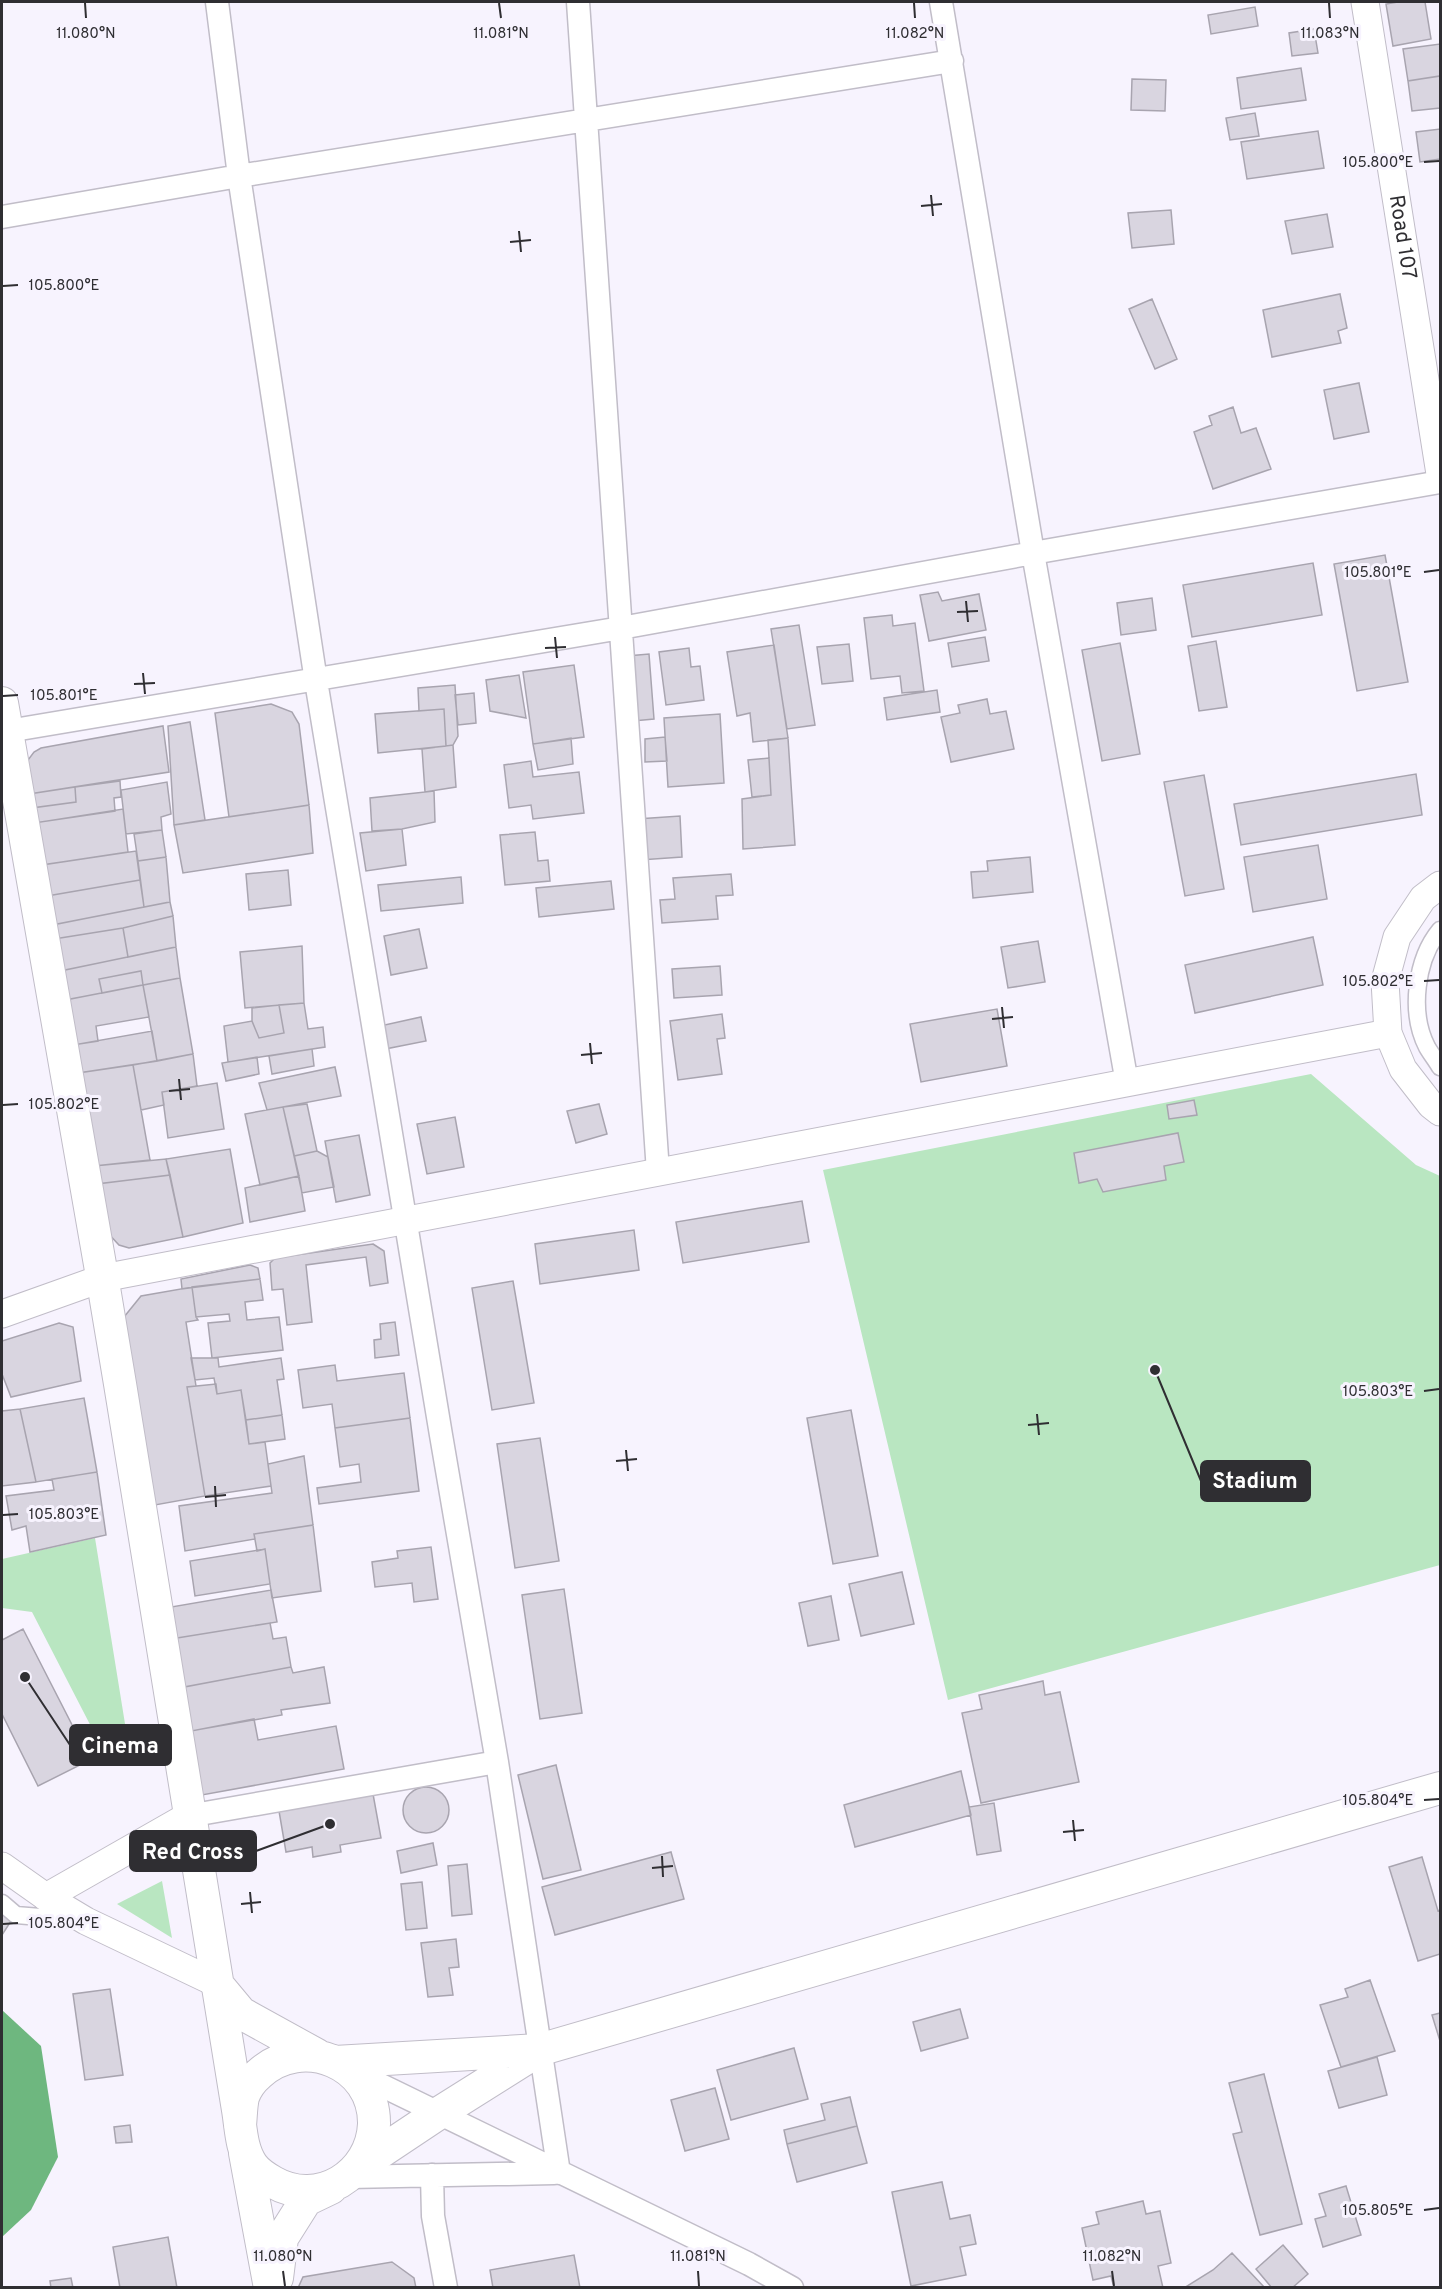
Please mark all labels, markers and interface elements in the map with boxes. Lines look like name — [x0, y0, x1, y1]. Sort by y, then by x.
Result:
text: 11.080°N — [56, 25, 116, 44]
text: 11.081°N — [473, 25, 529, 44]
text: 11.082°N — [886, 25, 944, 44]
text: 11.083°N — [1300, 25, 1360, 44]
text: 105.800°E — [1342, 154, 1414, 173]
street label: Road 107 — [1382, 193, 1422, 281]
text: 105.800°E — [28, 277, 100, 296]
text: 105.801°E — [1344, 564, 1412, 583]
text: 105.801°E — [30, 687, 98, 706]
text: 105.802°E — [1343, 973, 1413, 992]
text: 105.802°E — [29, 1096, 99, 1115]
text: 105.803°E — [1343, 1383, 1413, 1402]
callout: Stadium — [1201, 1461, 1310, 1501]
text: Stadium — [1212, 1469, 1298, 1496]
text: 105.803°E — [29, 1506, 99, 1525]
callout: Cinema — [70, 1725, 171, 1765]
text: Cinema — [81, 1734, 159, 1761]
text: 105.804°E — [1343, 1792, 1414, 1811]
callout: Red Cross — [130, 1831, 256, 1871]
text: Red Cross — [142, 1840, 244, 1867]
text: 105.804°E — [29, 1915, 100, 1934]
text: 105.805°E — [1343, 2202, 1414, 2221]
text: 11.080°N — [253, 2248, 313, 2267]
text: 11.081°N — [670, 2248, 726, 2267]
text: 11.082°N — [1083, 2248, 1141, 2267]

